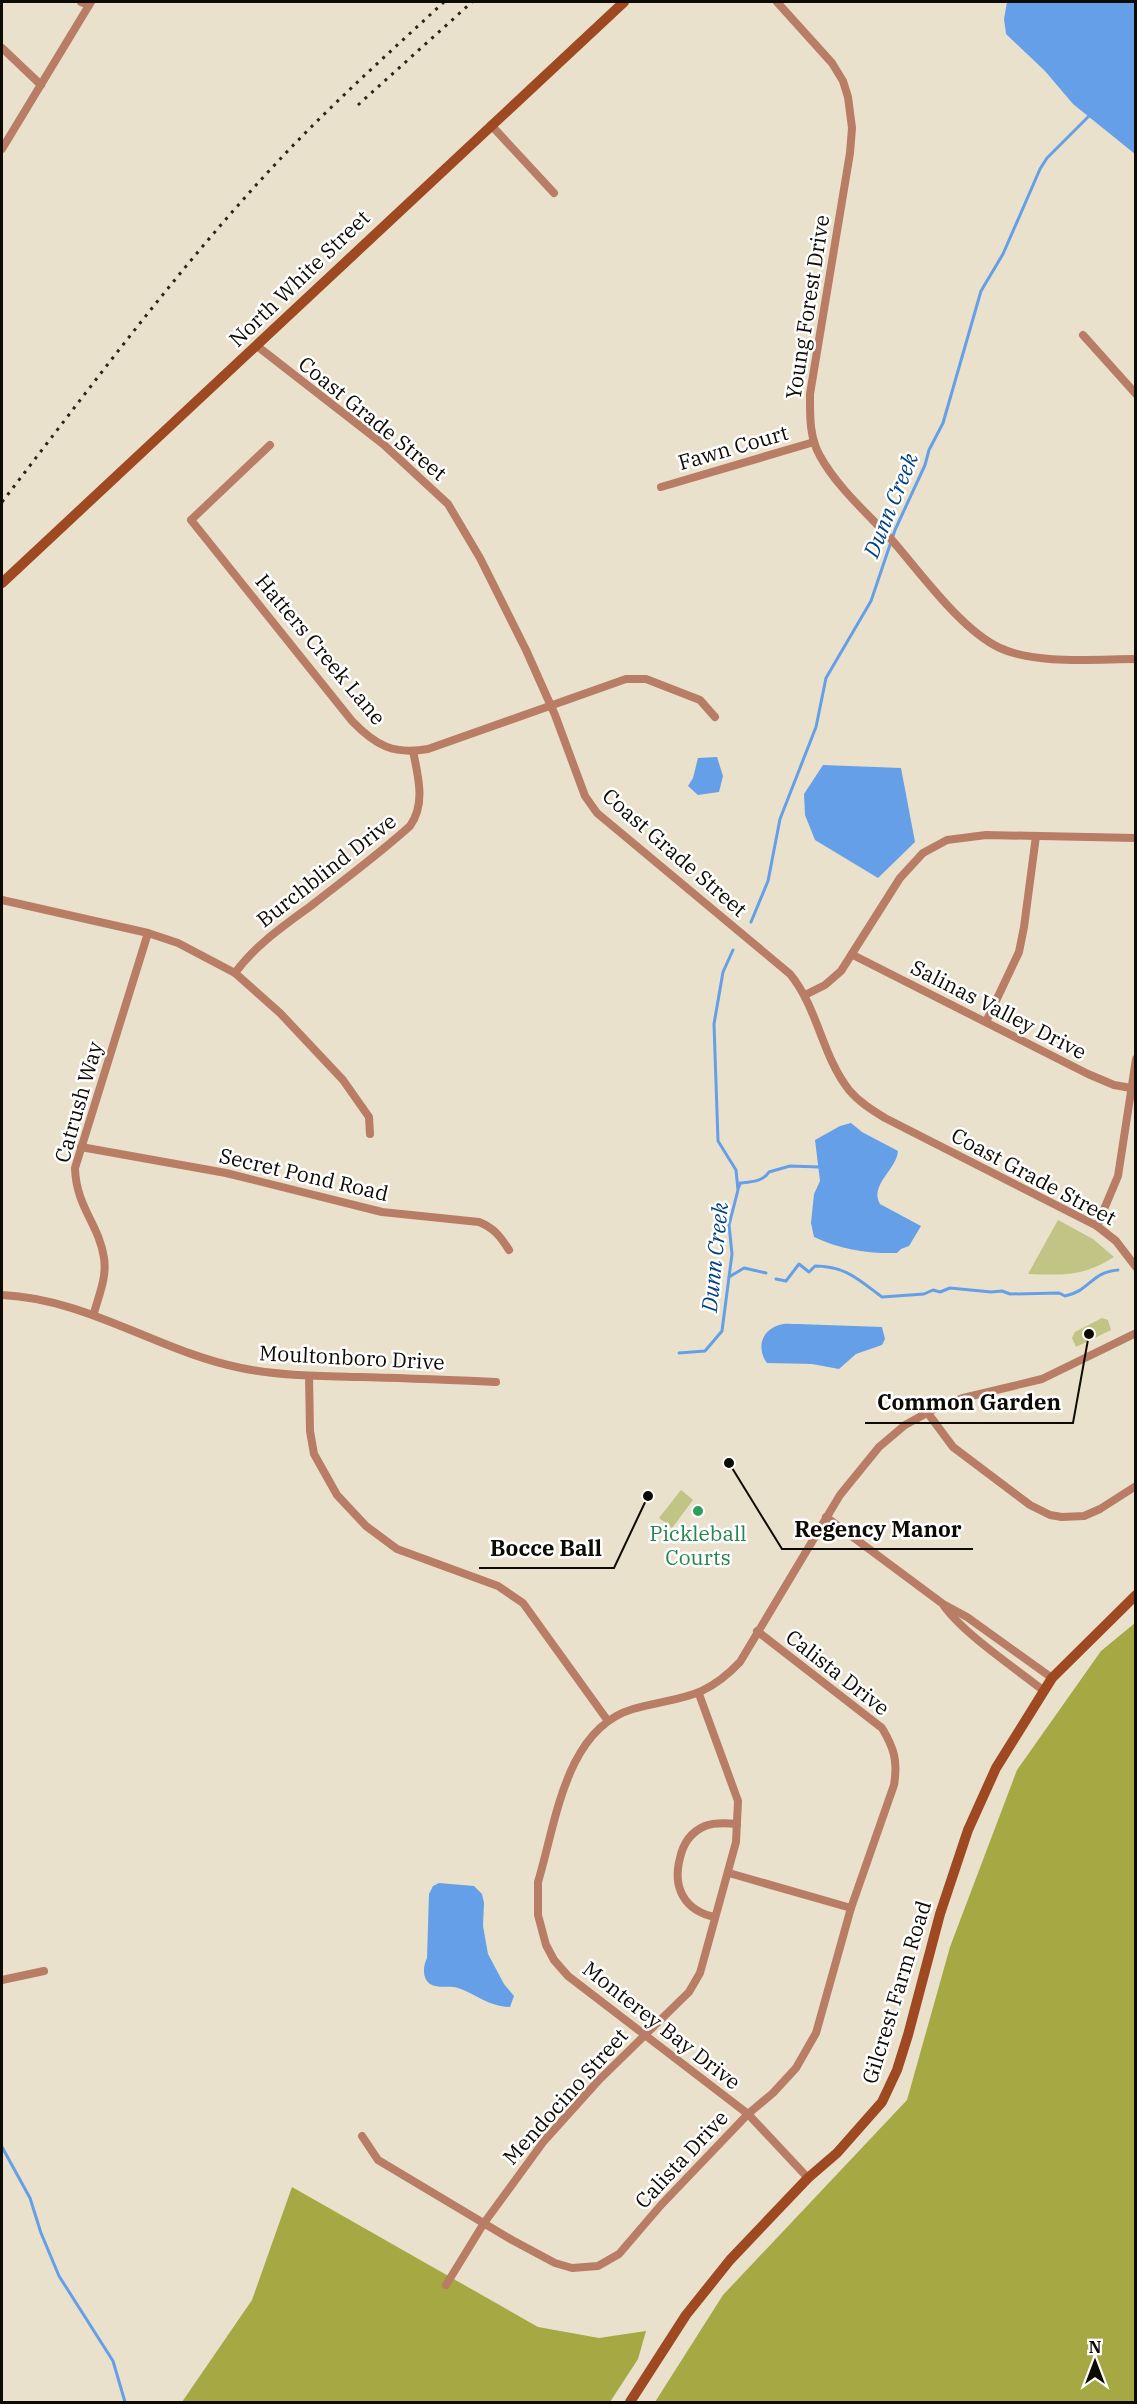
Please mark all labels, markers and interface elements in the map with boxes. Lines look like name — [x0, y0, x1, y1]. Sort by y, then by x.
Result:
street label: North White Street — [223, 203, 375, 353]
street label: Young Forest Drive — [779, 213, 835, 401]
street label: Coast Grade Street — [293, 349, 453, 487]
street label: Fawn Court — [675, 418, 791, 476]
water label: Dunn Creek — [856, 448, 924, 562]
street label: Hatters Creek Lane — [250, 568, 392, 730]
street label: Coast Grade Street — [597, 781, 753, 923]
street label: Burchblind Drive — [251, 807, 401, 933]
street label: Salinas Valley Drive — [906, 953, 1092, 1065]
street label: Catrush Way — [47, 1038, 109, 1166]
street label: Coast Grade Street — [947, 1121, 1121, 1231]
street label: Secret Pond Road — [217, 1141, 392, 1207]
water label: Dunn Creek — [694, 1200, 734, 1314]
street label: Moultonboro Drive — [259, 1338, 445, 1376]
callout: Common Garden — [865, 1383, 1073, 1423]
text: Common Garden — [877, 1387, 1061, 1416]
marker: Pickleball Courts — [691, 1504, 705, 1518]
callout: Regency Manor — [782, 1509, 973, 1549]
text: Regency Manor — [794, 1514, 962, 1543]
place label: Pickleball Courts — [649, 1519, 747, 1571]
callout: Bocce Ball — [479, 1528, 614, 1568]
text: Bocce Ball — [490, 1533, 602, 1562]
street label: Calista Drive — [780, 1623, 896, 1721]
street label: Gilcrest Farm Road — [855, 1897, 937, 2087]
street label: Monterey Bay Drive — [577, 1954, 747, 2096]
street label: Mendocino Street — [496, 2022, 634, 2170]
street label: Calista Drive — [628, 2104, 734, 2214]
north arrow — [1065, 2332, 1125, 2392]
text: N — [1089, 2337, 1101, 2357]

